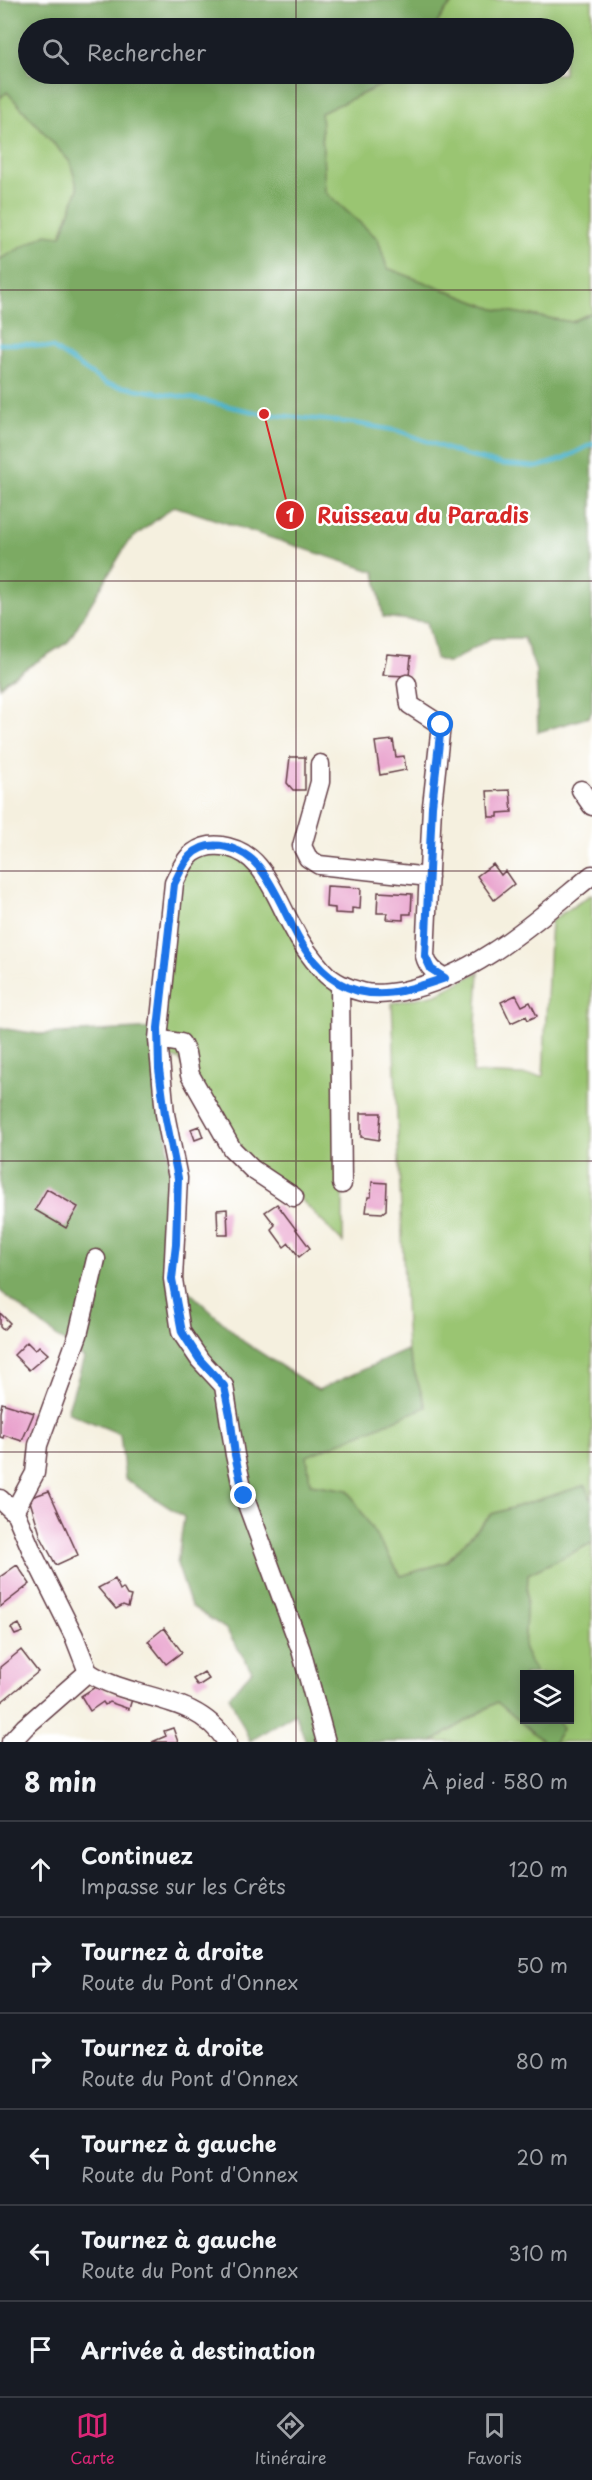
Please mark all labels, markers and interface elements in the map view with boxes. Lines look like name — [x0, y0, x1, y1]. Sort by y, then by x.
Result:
search box — [18, 18, 574, 84]
icon: search — [39, 35, 72, 68]
text: Rechercher — [87, 35, 206, 68]
callout: Ruisseau du Paradis — [275, 496, 540, 535]
text: Ruisseau du Paradis — [317, 498, 529, 530]
text: 1 — [286, 501, 295, 528]
route start — [427, 711, 453, 737]
route end — [230, 1482, 256, 1508]
map controls — [520, 1670, 574, 1724]
button: layers — [520, 1670, 574, 1724]
text: 8 min — [24, 1762, 97, 1801]
text: À pied · 580 m — [422, 1766, 568, 1796]
text: Continuez — [81, 1838, 193, 1871]
icon: ahead — [24, 1853, 57, 1886]
text: 120 m — [509, 1854, 568, 1884]
text: Impasse sur les Crêts — [81, 1871, 286, 1901]
text: Tournez à droite — [81, 1934, 264, 1967]
icon: right — [24, 1949, 57, 1982]
text: 50 m — [516, 1950, 568, 1980]
text: Route du Pont d'Onnex — [81, 1967, 298, 1997]
text: Tournez à droite — [81, 2030, 264, 2063]
icon: right — [24, 2045, 57, 2078]
text: 80 m — [516, 2046, 568, 2076]
text: Route du Pont d'Onnex — [81, 2063, 298, 2093]
text: Tournez à gauche — [81, 2126, 277, 2159]
icon: left — [24, 2141, 57, 2174]
text: 20 m — [516, 2142, 568, 2172]
text: Route du Pont d'Onnex — [81, 2159, 298, 2189]
text: Tournez à gauche — [81, 2222, 277, 2255]
icon: left — [24, 2237, 57, 2270]
text: 310 m — [508, 2238, 568, 2268]
text: Route du Pont d'Onnex — [81, 2255, 298, 2285]
icon: arrive — [24, 2333, 57, 2366]
text: Arrivée à destination — [81, 2333, 315, 2366]
tab: Carte — [70, 2409, 114, 2469]
tab: Itinéraire — [255, 2409, 327, 2469]
tab: Favoris — [467, 2409, 522, 2469]

